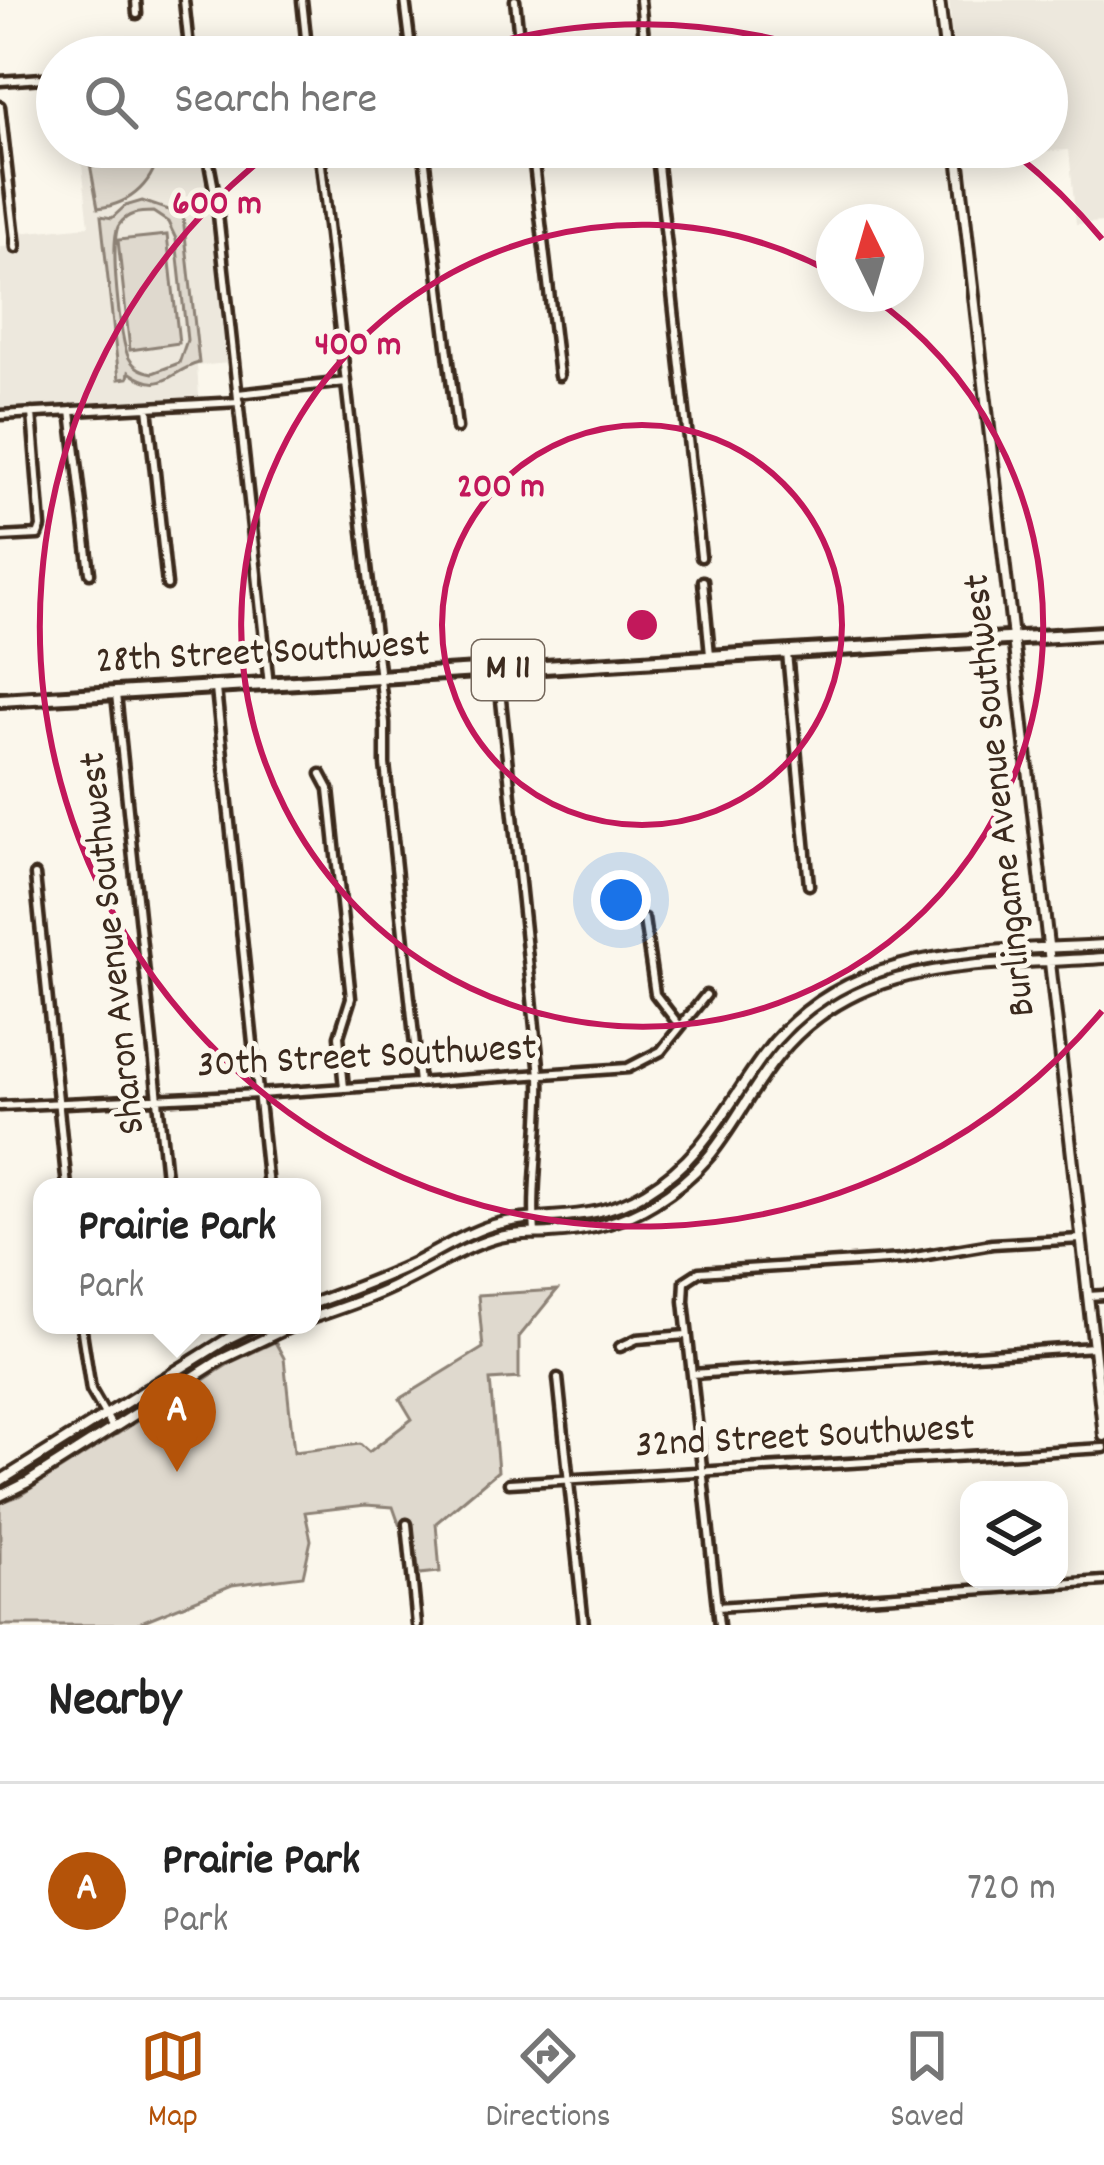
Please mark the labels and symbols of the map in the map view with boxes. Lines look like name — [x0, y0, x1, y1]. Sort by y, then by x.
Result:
text: 600 m — [172, 180, 262, 232]
north arrow — [816, 204, 924, 312]
text: 400 m — [314, 321, 402, 373]
text: 200 m — [457, 463, 545, 515]
street label: Burlingame Avenue Southwest — [951, 571, 1053, 1019]
centre of rings — [621, 604, 663, 646]
street label: 28th Street Southwest — [95, 619, 431, 691]
road number: M 11 — [472, 640, 544, 700]
street label: Sharon Avenue Southwest — [68, 749, 162, 1137]
your location — [591, 870, 651, 930]
street label: 30th Street Southwest — [196, 1023, 538, 1095]
pin: A — [138, 1373, 216, 1472]
street label: 32nd Street Southwest — [634, 1403, 976, 1475]

